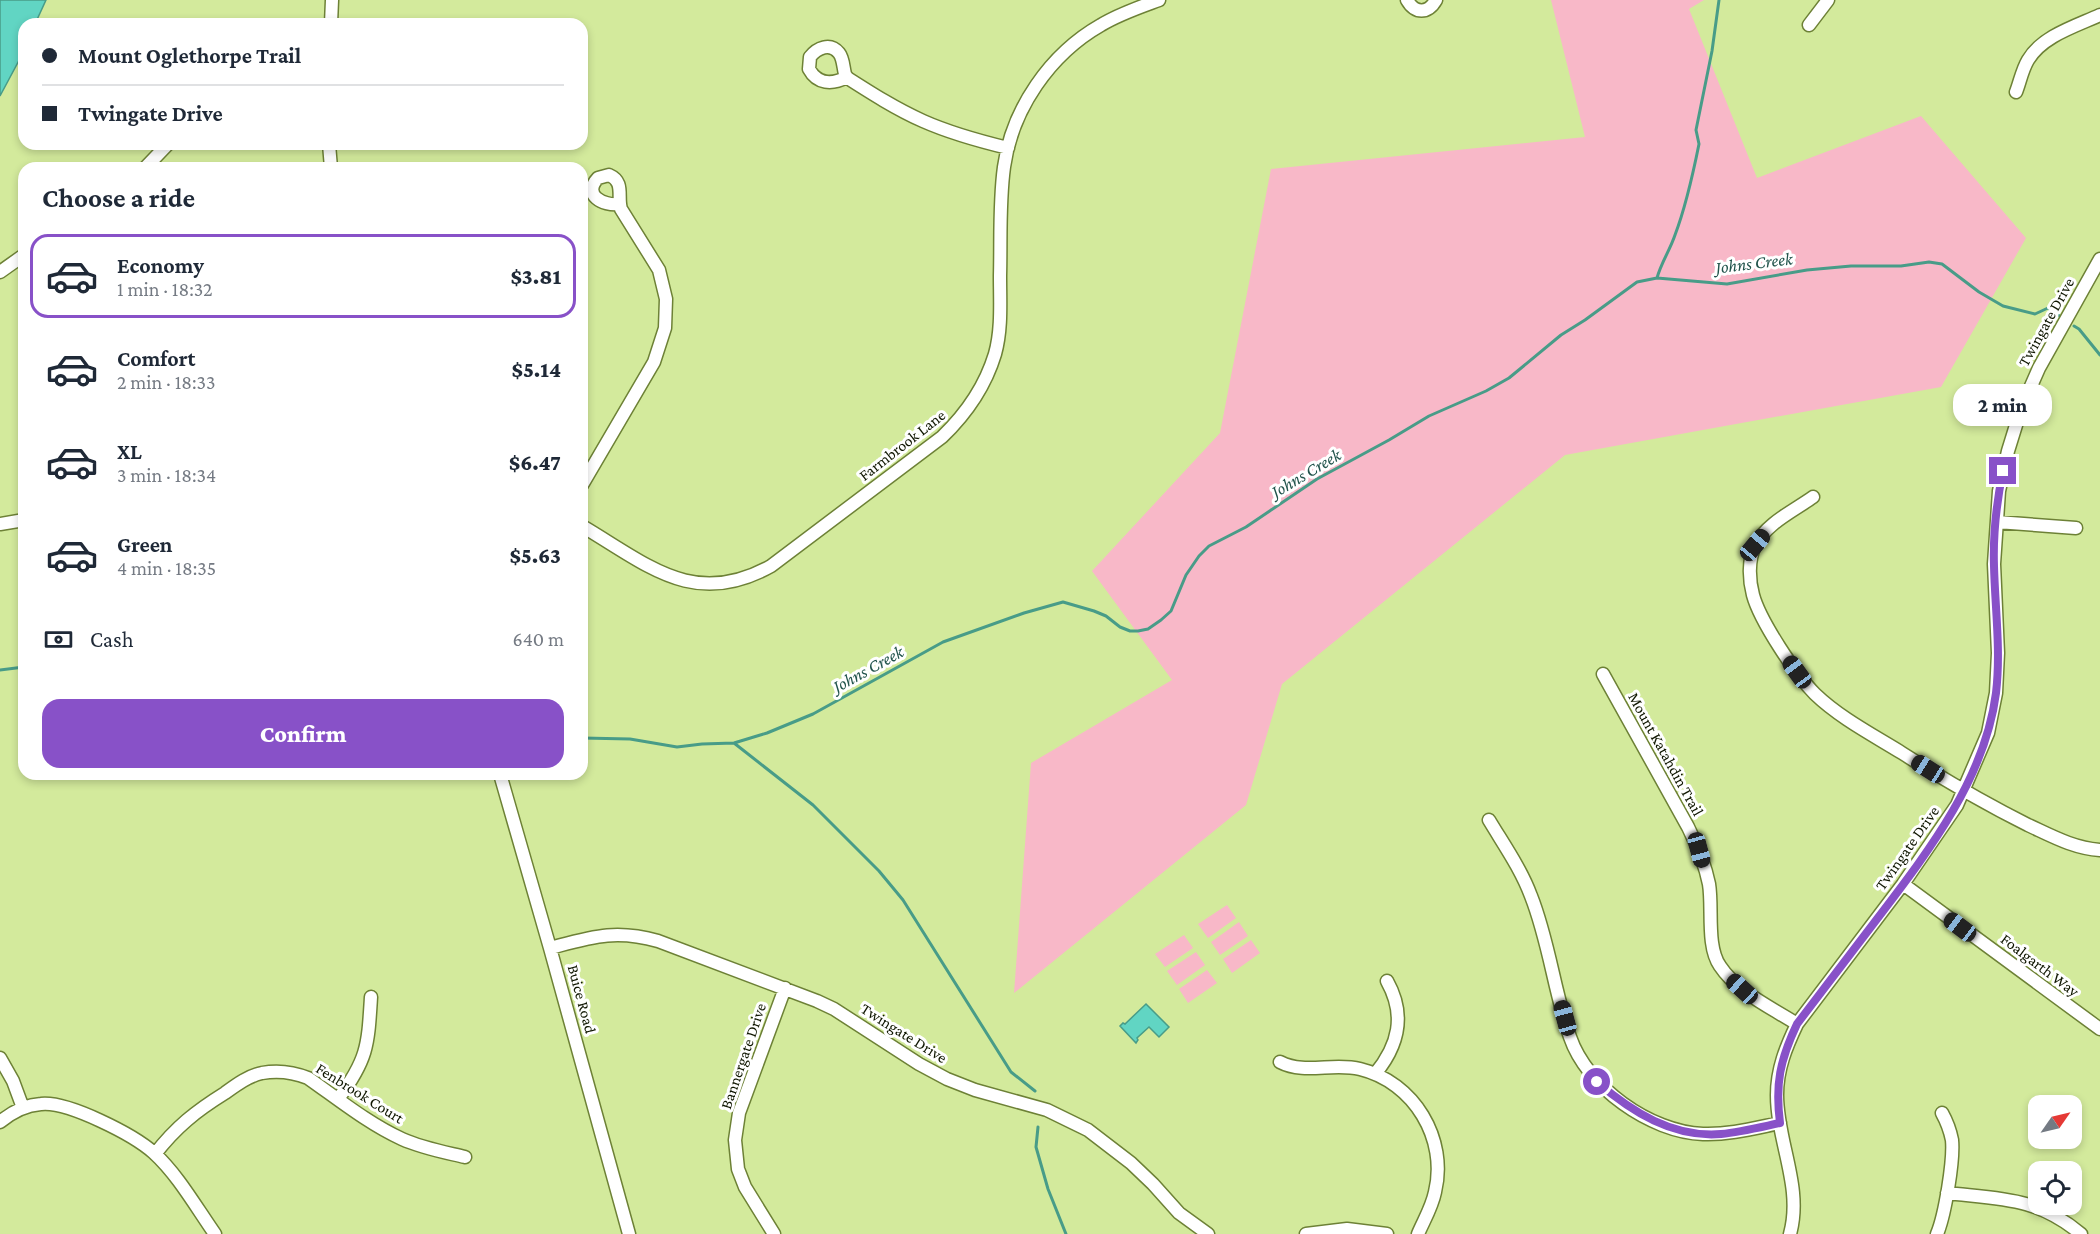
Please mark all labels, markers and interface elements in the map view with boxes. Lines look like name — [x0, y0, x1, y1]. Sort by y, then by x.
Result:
text: Mount Oglethorpe Trail — [78, 43, 301, 68]
text: Twingate Drive — [78, 101, 223, 126]
text: Choose a ride — [42, 183, 195, 213]
water label: Johns Creek — [1711, 248, 1795, 278]
icon: car — [45, 249, 99, 303]
text: Economy — [117, 253, 204, 278]
text: $3.81 — [511, 264, 561, 289]
street label: Twingate Drive — [2015, 275, 2078, 370]
text: 1 min · 18:32 — [117, 278, 213, 300]
icon: car — [45, 342, 99, 396]
text: Comfort — [117, 346, 195, 371]
text: $5.14 — [512, 357, 561, 382]
text: 2 min · 18:33 — [117, 371, 216, 393]
callout: 2 min — [1954, 384, 2052, 426]
text: 2 min — [1978, 394, 2027, 416]
street label: Farmbrook Lane — [856, 406, 948, 484]
icon: car — [45, 435, 99, 489]
text: XL — [117, 439, 142, 464]
water label: Johns Creek — [1265, 444, 1345, 503]
text: $6.47 — [509, 450, 561, 475]
route end — [1989, 457, 2016, 484]
text: 3 min · 18:34 — [117, 464, 216, 486]
car — [1737, 525, 1773, 565]
icon: car — [45, 528, 99, 582]
text: Green — [117, 532, 173, 557]
text: $5.63 — [509, 543, 561, 568]
text: 4 min · 18:35 — [117, 557, 216, 579]
icon: cash — [42, 623, 75, 656]
text: Cash — [90, 627, 134, 652]
text: 640 m — [512, 628, 564, 650]
water label: Johns Creek — [827, 641, 908, 698]
car — [1779, 652, 1815, 692]
street label: Mount Katahdin Trail — [1625, 689, 1707, 819]
button: Confirm — [42, 699, 564, 768]
car — [1908, 752, 1948, 786]
street label: Twingate Drive — [1872, 803, 1943, 894]
car — [1686, 830, 1712, 870]
car — [1940, 909, 1980, 945]
street label: Foalgarth Way — [1997, 930, 2083, 1001]
street label: Buice Road — [565, 963, 599, 1036]
car — [1723, 970, 1761, 1008]
car — [1552, 998, 1578, 1038]
street label: Twingate Drive — [857, 1000, 950, 1067]
street label: Bannergate Drive — [717, 1001, 770, 1112]
street label: Fenbrook Court — [313, 1059, 408, 1127]
route start — [1583, 1068, 1610, 1095]
north arrow — [2028, 1095, 2082, 1149]
map controls — [2028, 1095, 2082, 1215]
button: locate — [2028, 1161, 2082, 1215]

